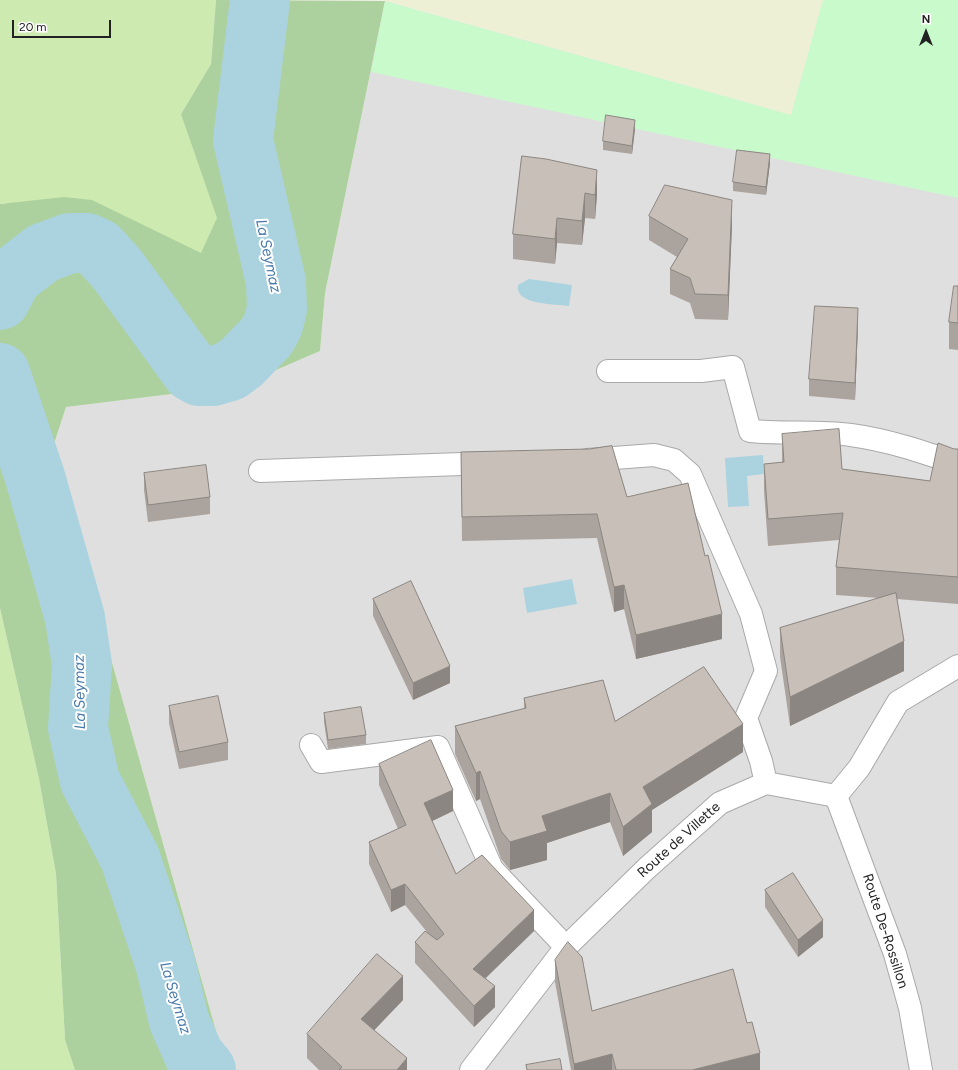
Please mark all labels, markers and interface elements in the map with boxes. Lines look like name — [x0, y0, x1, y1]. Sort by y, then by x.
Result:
scale bar — [14, 12, 113, 38]
north arrow — [906, 12, 946, 52]
text: N — [922, 13, 930, 26]
text: 20 m — [19, 20, 47, 34]
water label: La Seymaz — [251, 218, 285, 294]
water label: La Seymaz — [70, 655, 90, 729]
street label: Route de Villette — [634, 799, 724, 881]
street label: Route De-Rossillon — [859, 872, 911, 990]
water label: La Seymaz — [155, 960, 195, 1036]

